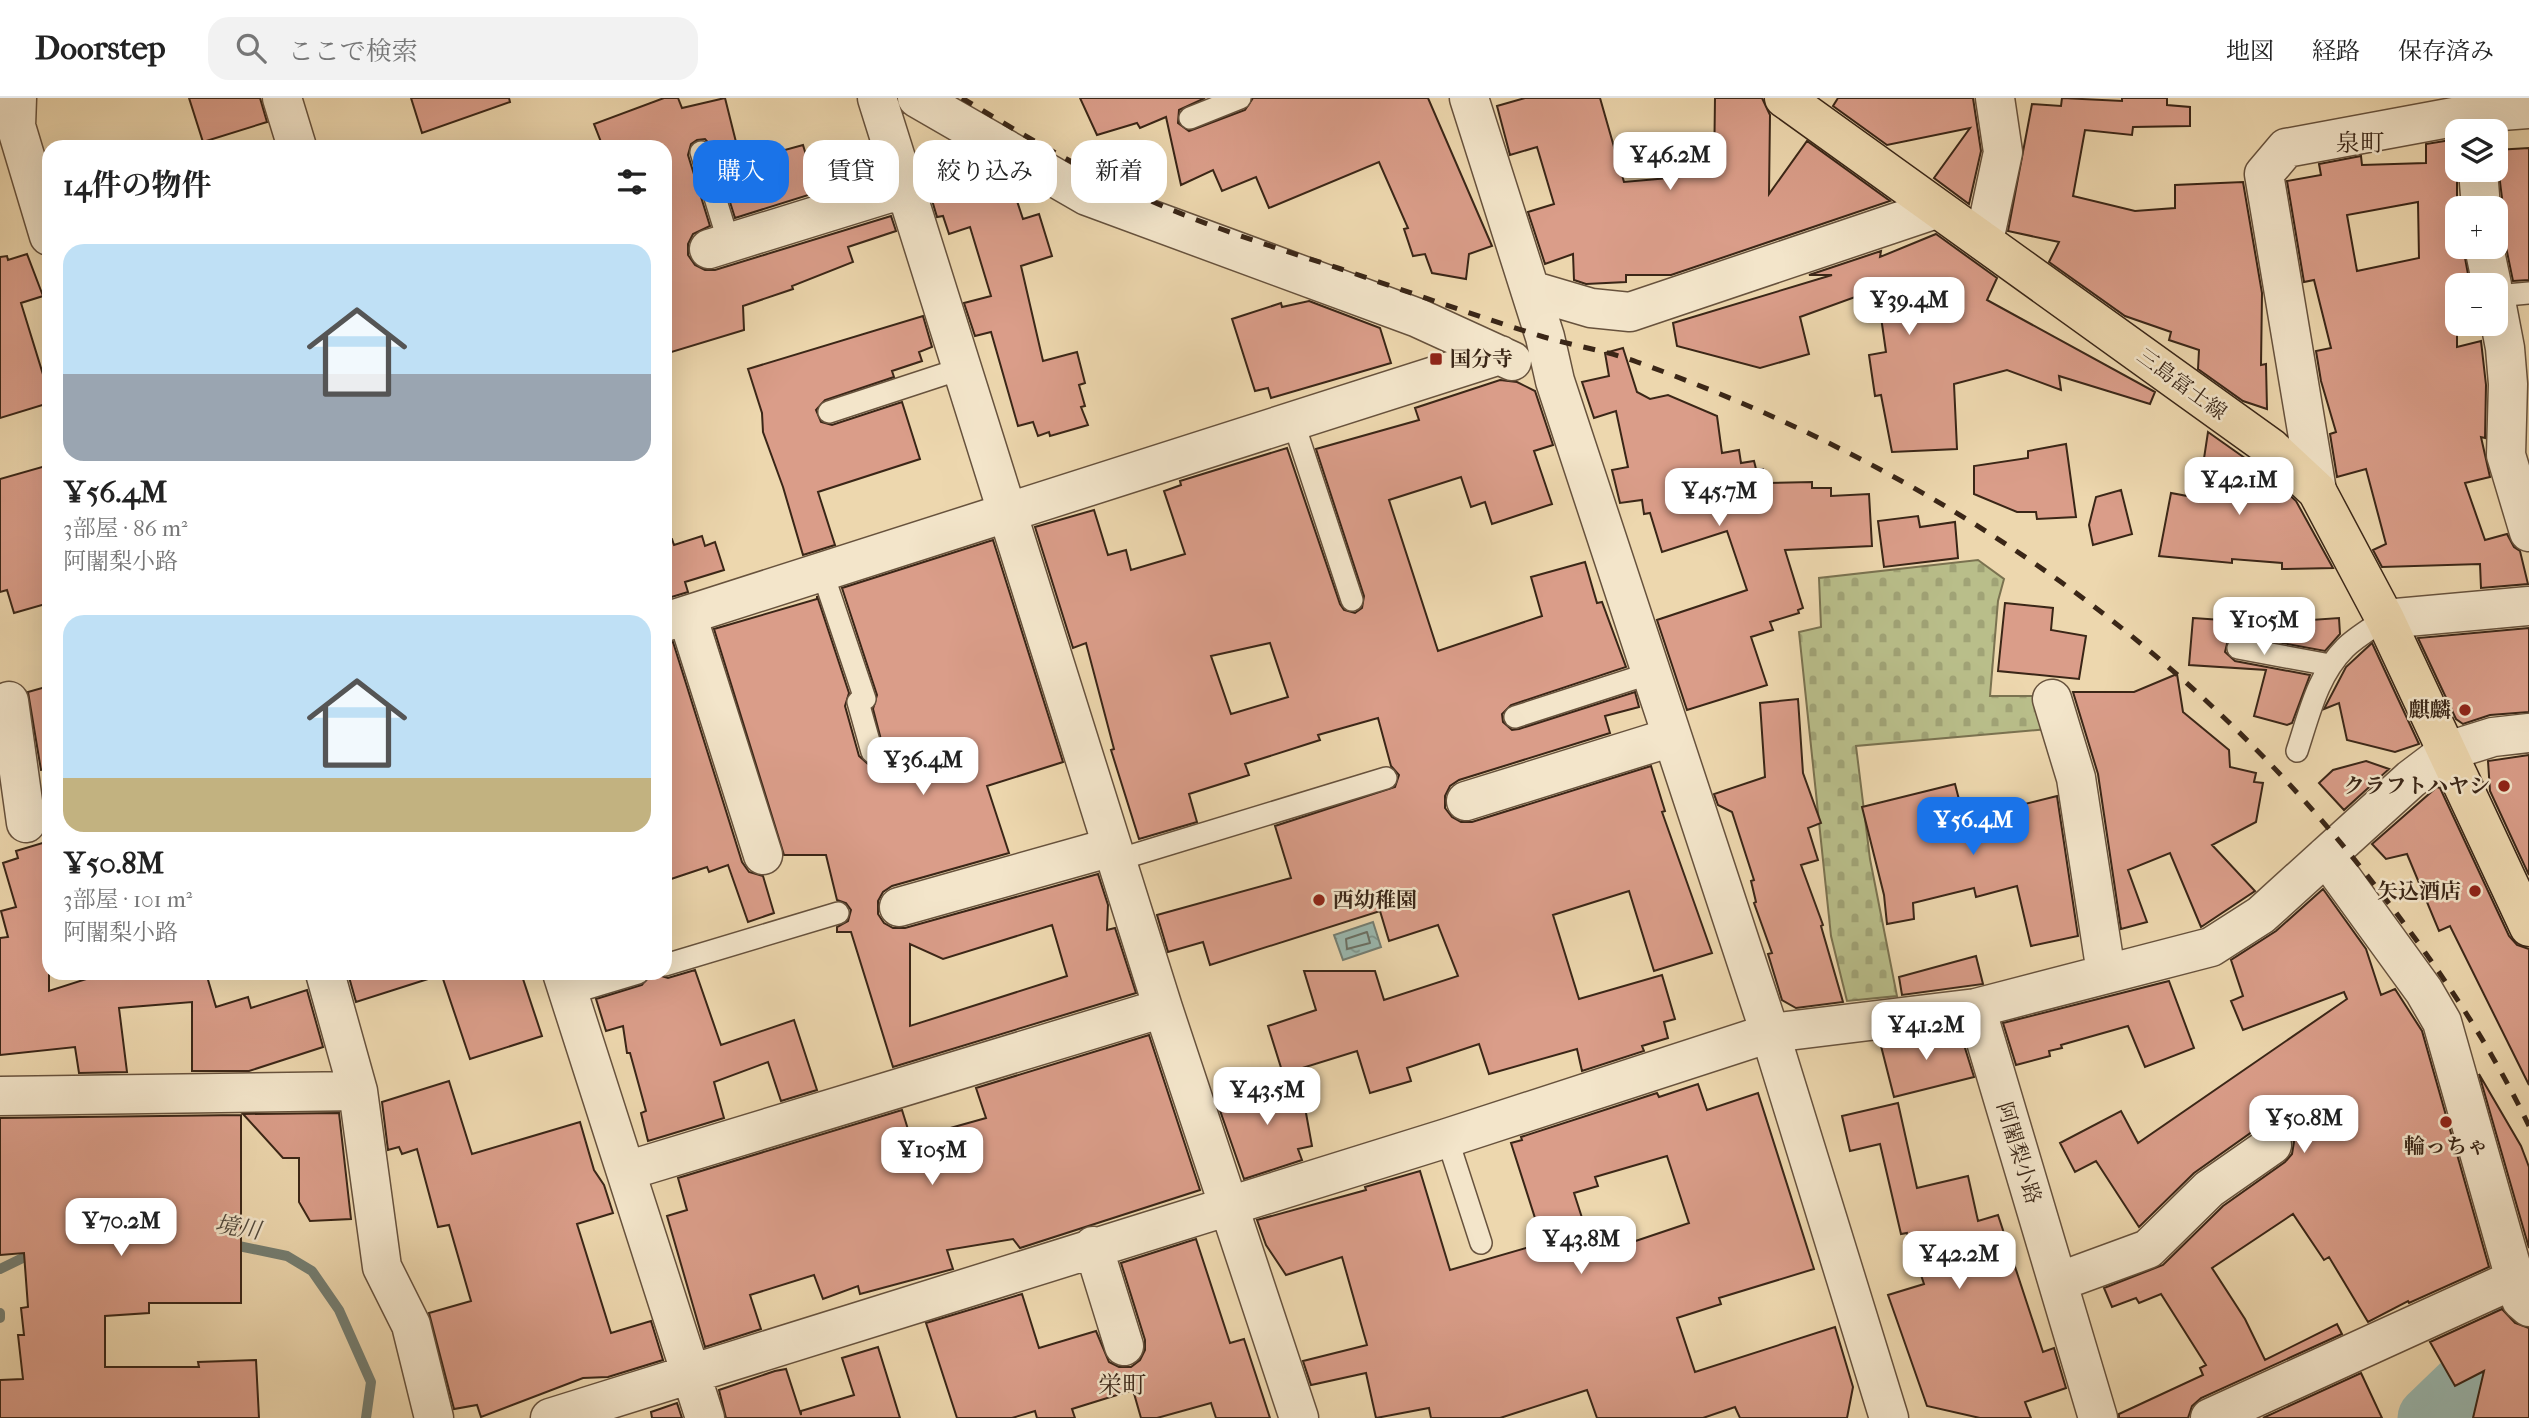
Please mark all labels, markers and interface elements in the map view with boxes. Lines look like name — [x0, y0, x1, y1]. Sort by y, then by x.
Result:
search box — [208, 17, 698, 80]
text: Doorstep — [35, 29, 166, 68]
icon: search — [232, 29, 270, 67]
text: ここで検索 — [288, 36, 418, 67]
text: 地図 — [2226, 37, 2274, 65]
text: 経路 — [2312, 37, 2360, 65]
text: 保存済み — [2398, 37, 2494, 65]
map controls — [2445, 119, 2508, 336]
button: layers — [2445, 119, 2508, 182]
district label: 泉町 — [2336, 129, 2384, 157]
pin: ¥46.2M — [1613, 132, 1727, 192]
chip: 購入 — [693, 140, 789, 203]
chip: 賃貸 — [803, 140, 899, 203]
chip: 絞り込み — [913, 140, 1057, 203]
chip: 新着 — [1071, 140, 1167, 203]
text: ¥46.2M — [1629, 141, 1711, 168]
icon: filters — [613, 163, 651, 201]
text: 14件の物件 — [63, 168, 211, 203]
button: + — [2445, 196, 2508, 259]
button: − — [2445, 273, 2508, 336]
pin: ¥39.4M — [1852, 278, 1966, 337]
text: ¥39.4M — [1869, 286, 1949, 313]
icon: home — [294, 289, 420, 415]
street label: 三島富士線 — [2132, 343, 2232, 425]
place label: 国分寺 — [1450, 347, 1513, 371]
marker: 国分寺 — [1428, 351, 1444, 367]
pin: ¥42.1M — [2182, 458, 2296, 517]
text: ¥42.1M — [2201, 466, 2277, 493]
pin: ¥45.7M — [1662, 468, 1776, 528]
text: ¥56.4M — [63, 475, 167, 510]
text: ¥45.7M — [1681, 477, 1757, 504]
text: 3部屋 · 86 m² — [63, 515, 188, 542]
text: 阿闍梨小路 — [63, 548, 178, 575]
pin: ¥105M — [2215, 598, 2313, 657]
text: ¥105M — [2229, 606, 2299, 633]
icon: home — [294, 660, 420, 786]
place label: 麒麟 — [2409, 698, 2451, 722]
marker: 麒麟 — [2457, 702, 2473, 718]
pin: ¥36.4M — [866, 738, 980, 797]
text: ¥36.4M — [883, 746, 963, 773]
place label: クラフトハヤシ — [2344, 774, 2490, 798]
marker: クラフトハヤシ — [2496, 778, 2512, 794]
pin: ¥56.4M — [1916, 798, 2030, 857]
text: ¥56.4M — [1933, 806, 2013, 833]
text: ¥50.8M — [63, 846, 164, 881]
place label: 矢込酒店 — [2377, 879, 2461, 903]
marker: 矢込酒店 — [2467, 883, 2483, 899]
text: 3部屋 · 101 m² — [63, 886, 192, 913]
place label: 西幼稚園 — [1333, 888, 1417, 912]
marker: 西幼稚園 — [1311, 892, 1327, 908]
text: 阿闍梨小路 — [63, 919, 178, 946]
pin: ¥41.2M — [1869, 1002, 1983, 1062]
text: ¥41.2M — [1888, 1011, 1964, 1038]
pin: ¥43.5M — [1210, 1068, 1324, 1127]
text: ¥43.5M — [1229, 1076, 1305, 1103]
pin: ¥50.8M — [2247, 1096, 2361, 1155]
street label: 阿闍梨小路 — [1992, 1099, 2046, 1207]
text: ¥50.8M — [2265, 1104, 2343, 1131]
marker: 輪っちゃ — [2438, 1114, 2454, 1130]
pin: ¥105M — [883, 1128, 981, 1187]
place label: 輪っちゃ — [2404, 1134, 2488, 1158]
text: ¥105M — [897, 1136, 967, 1163]
pin: ¥70.2M — [64, 1198, 178, 1258]
text: ¥70.2M — [82, 1207, 160, 1234]
water label: 境川 — [213, 1211, 266, 1245]
pin: ¥43.8M — [1524, 1216, 1638, 1276]
text: ¥43.8M — [1542, 1225, 1620, 1252]
pin: ¥42.2M — [1902, 1232, 2016, 1291]
text: ¥42.2M — [1919, 1240, 1999, 1267]
district label: 栄町 — [1098, 1371, 1146, 1399]

